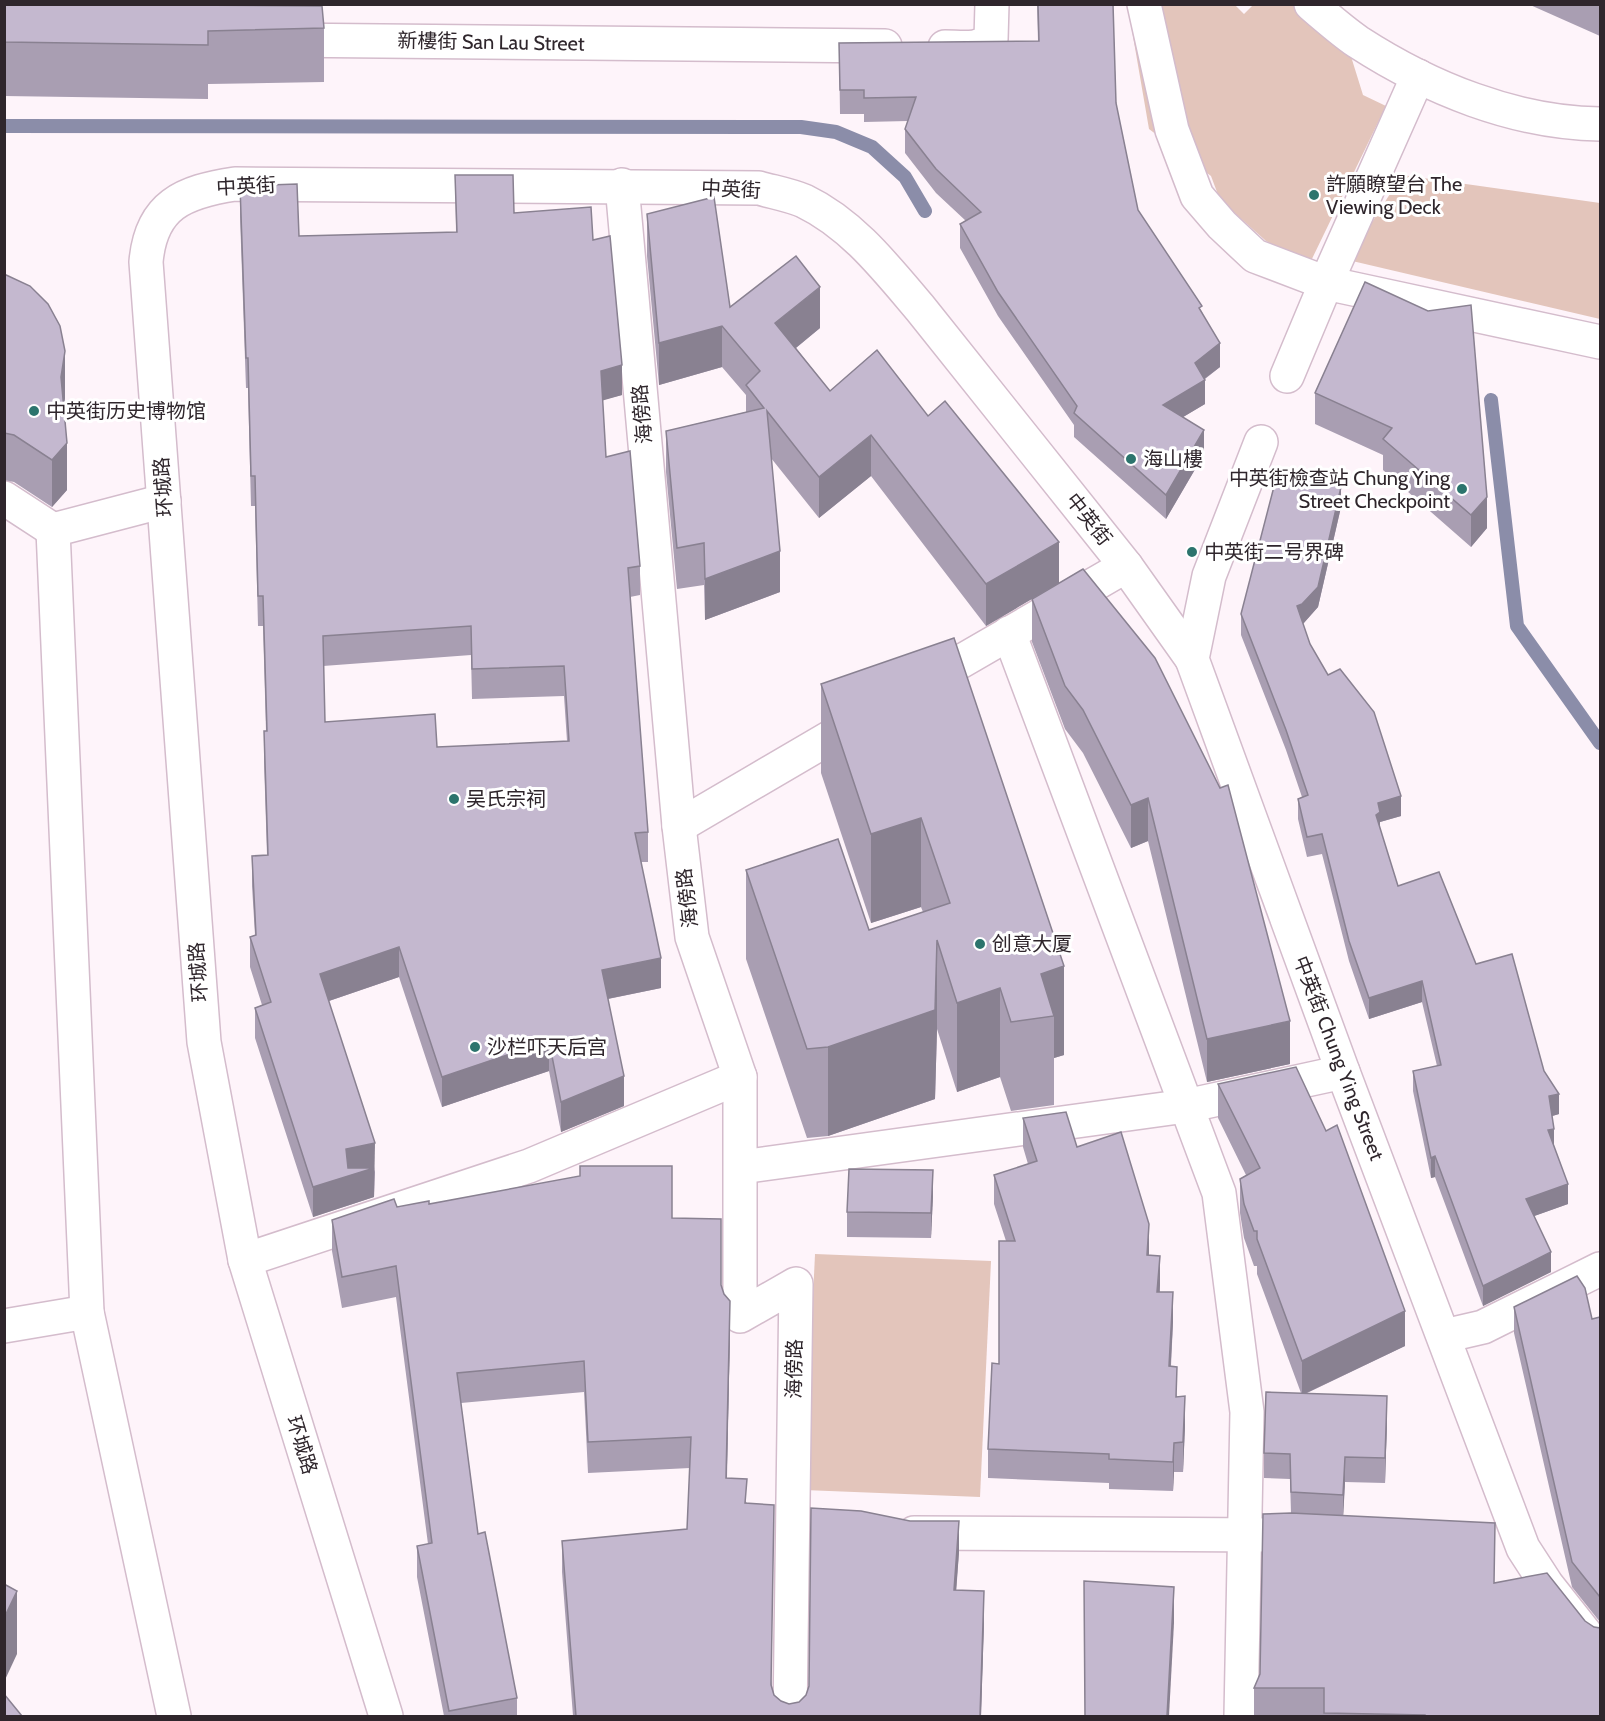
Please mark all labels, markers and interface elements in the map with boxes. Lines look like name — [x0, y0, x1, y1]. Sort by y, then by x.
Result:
street label: 新樓街 San Lau Street — [397, 28, 585, 56]
street label: 中英街 — [215, 172, 277, 200]
place label: 許願瞭望台 The Viewing Deck — [1326, 172, 1462, 219]
street label: 中英街 — [700, 175, 762, 203]
marker: 許願瞭望台 The Viewing Deck — [1307, 188, 1321, 202]
street label: 海傍路 — [627, 383, 657, 445]
place label: 中英街历史博物馆 — [46, 399, 206, 423]
marker: 中英街历史博物馆 — [27, 404, 41, 418]
place label: 海山樓 — [1143, 447, 1203, 471]
marker: 海山樓 — [1124, 452, 1138, 466]
street label: 环城路 — [149, 456, 177, 518]
place label: 中英街檢查站 Chung Ying Street Checkpoint — [1229, 466, 1451, 513]
marker: 中英街檢查站 Chung Ying Street Checkpoint — [1455, 482, 1469, 496]
street label: 中英街 — [1061, 488, 1117, 550]
place label: 中英街二号界碑 — [1204, 540, 1344, 564]
marker: 中英街二号界碑 — [1185, 545, 1199, 559]
place label: 吴氏宗祠 — [466, 787, 546, 811]
marker: 吴氏宗祠 — [447, 792, 461, 806]
street label: 海傍路 — [671, 867, 703, 929]
place label: 创意大厦 — [992, 932, 1072, 956]
marker: 创意大厦 — [973, 937, 987, 951]
street label: 环城路 — [184, 941, 212, 1003]
street label: 中英街 Chung Ying Street — [1289, 952, 1389, 1164]
place label: 沙栏吓天后宫 — [487, 1035, 607, 1059]
marker: 沙栏吓天后宫 — [468, 1040, 482, 1054]
street label: 海傍路 — [781, 1339, 807, 1399]
street label: 环城路 — [282, 1413, 322, 1477]

